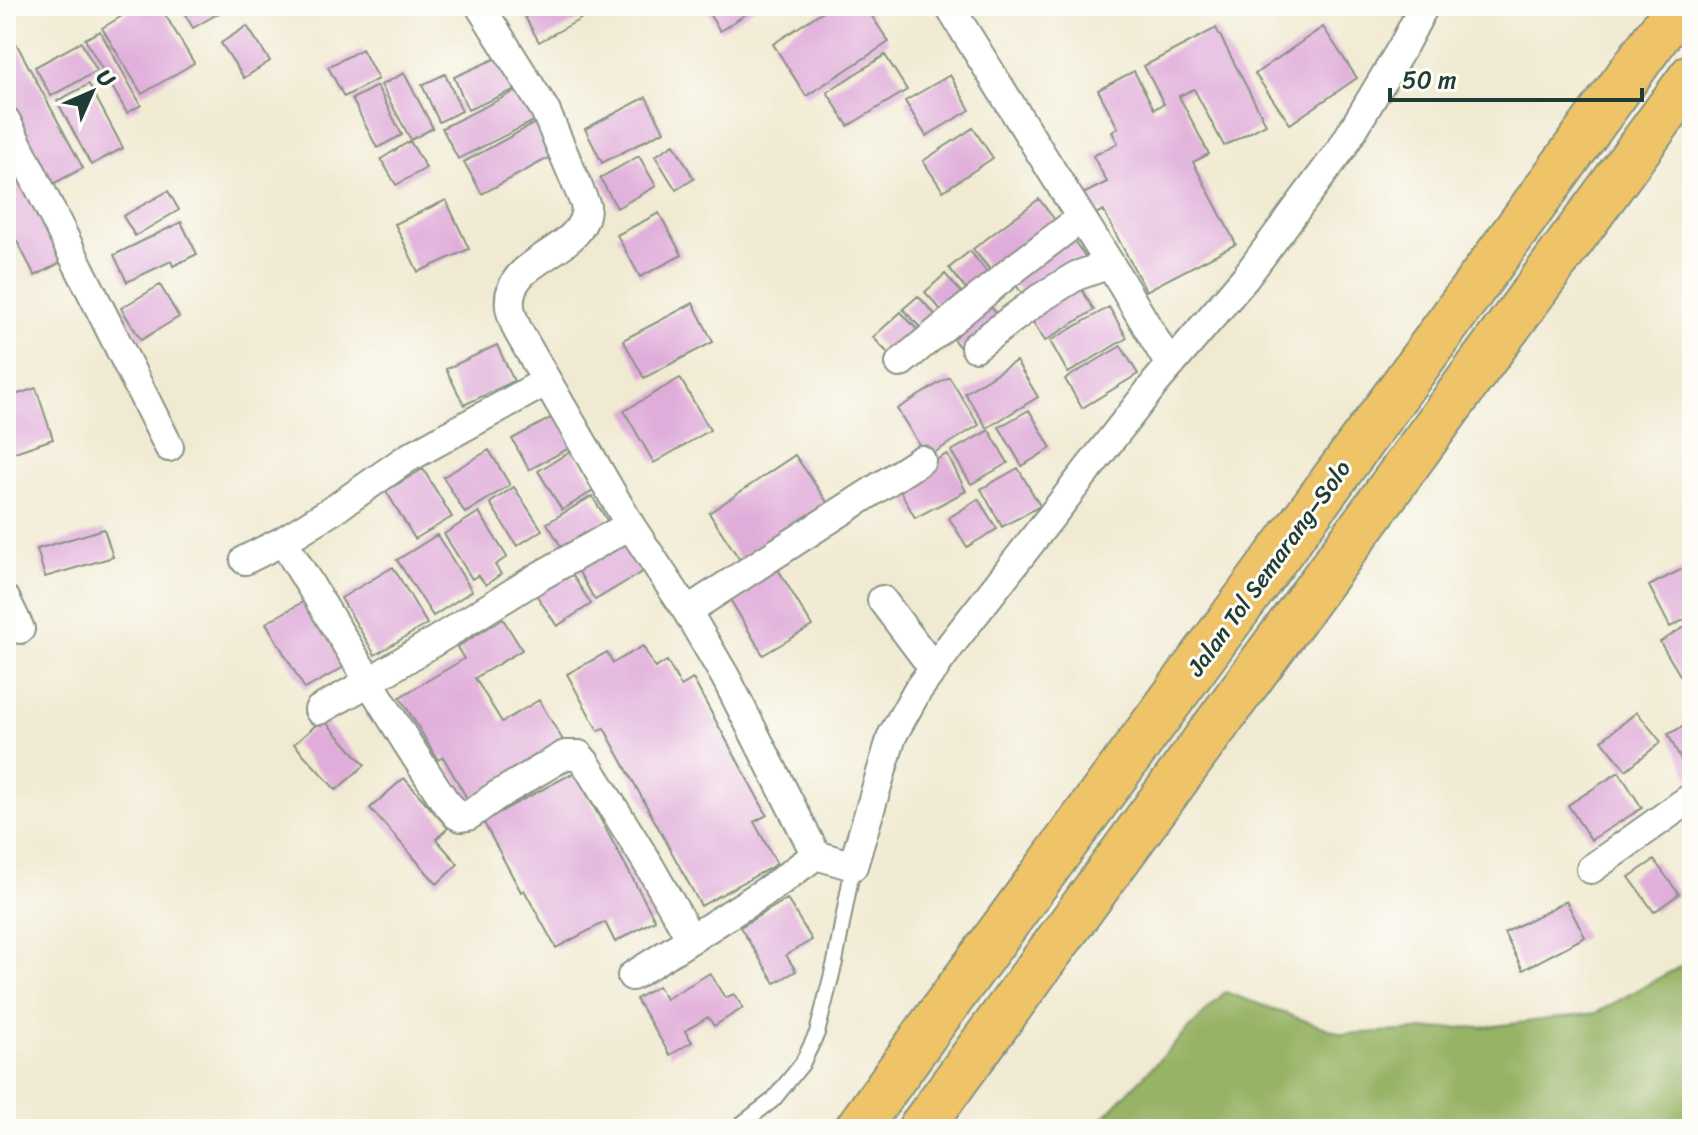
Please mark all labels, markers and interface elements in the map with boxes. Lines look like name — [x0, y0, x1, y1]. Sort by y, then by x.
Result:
north arrow — [52, 52, 132, 132]
scale bar — [1390, 52, 1642, 102]
text: U — [87, 59, 126, 98]
text: 50 m — [1402, 59, 1457, 101]
street label: Jalan Tol Semarang–Solo — [1175, 451, 1362, 686]

